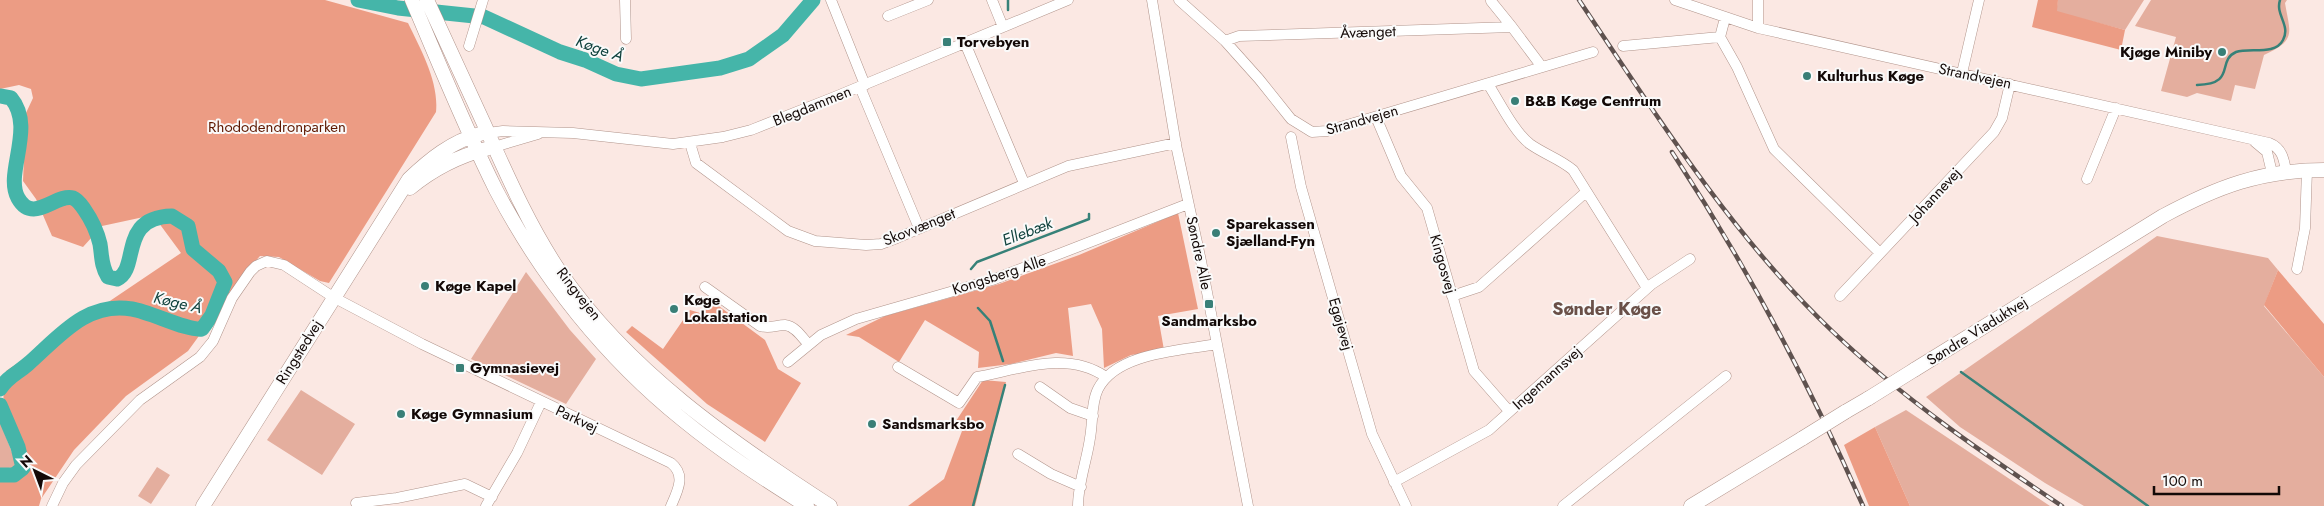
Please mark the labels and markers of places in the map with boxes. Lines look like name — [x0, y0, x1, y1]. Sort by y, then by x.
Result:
place label: Torvebyen — [957, 31, 1030, 53]
marker: Torvebyen — [941, 36, 953, 48]
place label: Kjøge Miniby — [2120, 41, 2212, 63]
marker: Kjøge Miniby — [2216, 46, 2228, 58]
place label: Kulturhus Køge — [1817, 65, 1925, 87]
marker: Kulturhus Køge — [1801, 70, 1813, 82]
place label: B&B Køge Centrum — [1525, 90, 1661, 112]
marker: B&B Køge Centrum — [1509, 95, 1521, 107]
place label: Sparekassen Sjælland-Fyn — [1226, 213, 1315, 252]
marker: Sparekassen Sjælland-Fyn — [1210, 227, 1222, 239]
place label: Køge Kapel — [435, 275, 516, 297]
marker: Køge Kapel — [419, 280, 431, 292]
place label: Køge Lokalstation — [684, 289, 768, 328]
marker: Sandmarksbo — [1203, 298, 1215, 310]
marker: Køge Lokalstation — [668, 303, 680, 315]
place label: Sandmarksbo — [1161, 310, 1257, 332]
place label: Gymnasievej — [470, 357, 559, 379]
marker: Gymnasievej — [454, 362, 466, 374]
place label: Køge Gymnasium — [411, 403, 533, 425]
marker: Køge Gymnasium — [395, 408, 407, 420]
place label: Sandsmarksbo — [882, 413, 984, 435]
marker: Sandsmarksbo — [866, 418, 878, 430]

